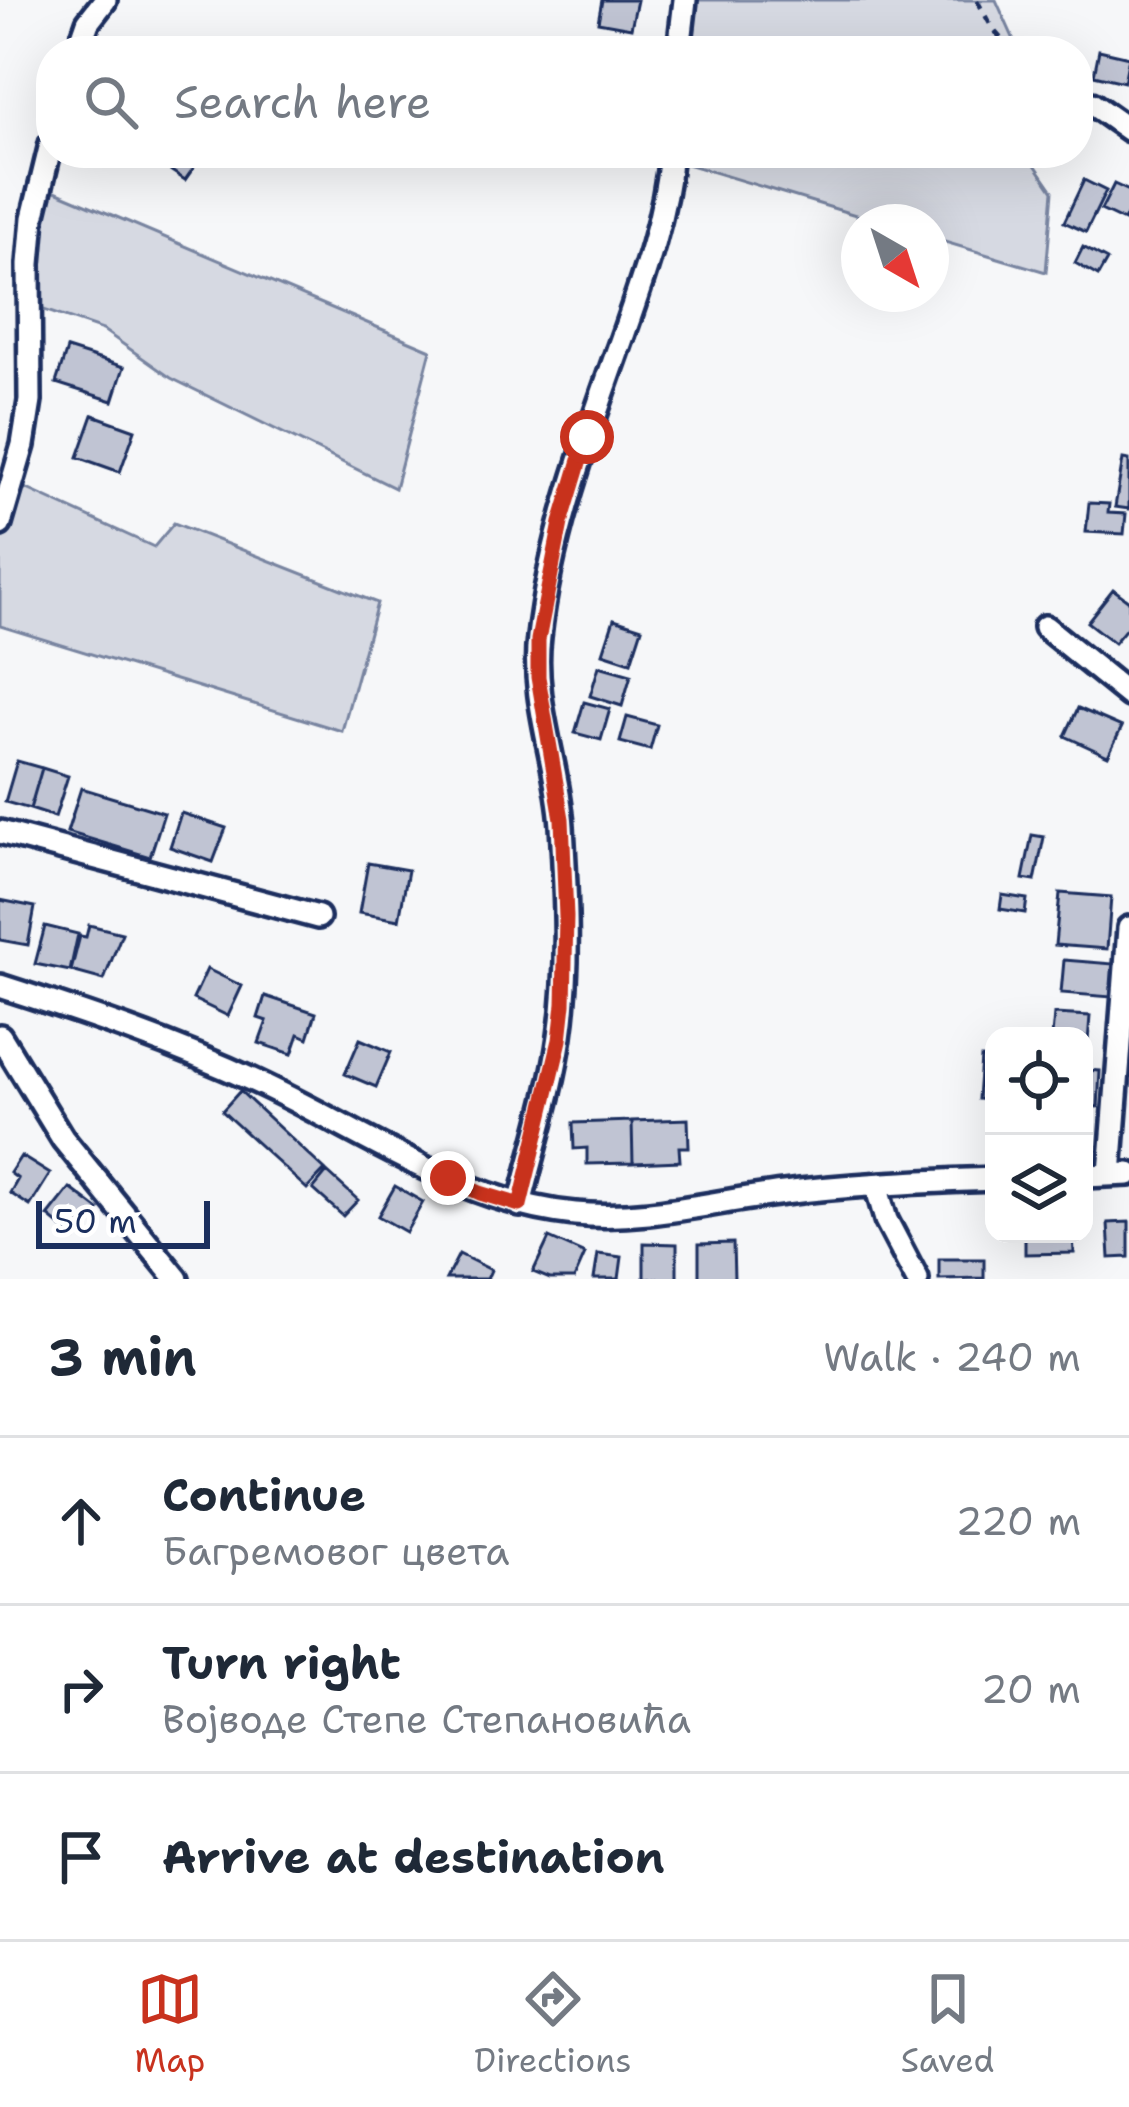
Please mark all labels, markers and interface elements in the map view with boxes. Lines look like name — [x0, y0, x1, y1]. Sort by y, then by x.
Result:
search box — [36, 36, 1093, 168]
icon: search — [78, 69, 144, 135]
text: Search here — [174, 72, 431, 132]
north arrow — [841, 204, 949, 312]
route start — [560, 410, 614, 464]
map controls — [985, 1027, 1093, 1243]
button: locate — [985, 1027, 1093, 1135]
button: layers — [985, 1135, 1093, 1243]
route end — [421, 1151, 475, 1205]
scale bar — [36, 1195, 210, 1248]
text: 50 m — [54, 1199, 137, 1244]
text: 3 min — [48, 1323, 197, 1391]
text: Walk · 240 m — [823, 1331, 1081, 1383]
text: Continue — [162, 1465, 366, 1525]
icon: ahead — [48, 1488, 114, 1554]
text: 220 m — [955, 1495, 1081, 1547]
text: Багремовог цвета — [162, 1525, 510, 1577]
text: Turn right — [162, 1633, 401, 1693]
icon: right — [48, 1656, 114, 1722]
text: 20 m — [981, 1663, 1081, 1715]
text: Војводе Степе Степановића — [162, 1693, 691, 1745]
icon: arrive — [48, 1824, 114, 1890]
text: Arrive at destination — [162, 1827, 665, 1887]
tab: Map — [135, 1966, 205, 2083]
tab: Directions — [474, 1966, 632, 2083]
tab: Saved — [901, 1966, 994, 2083]

